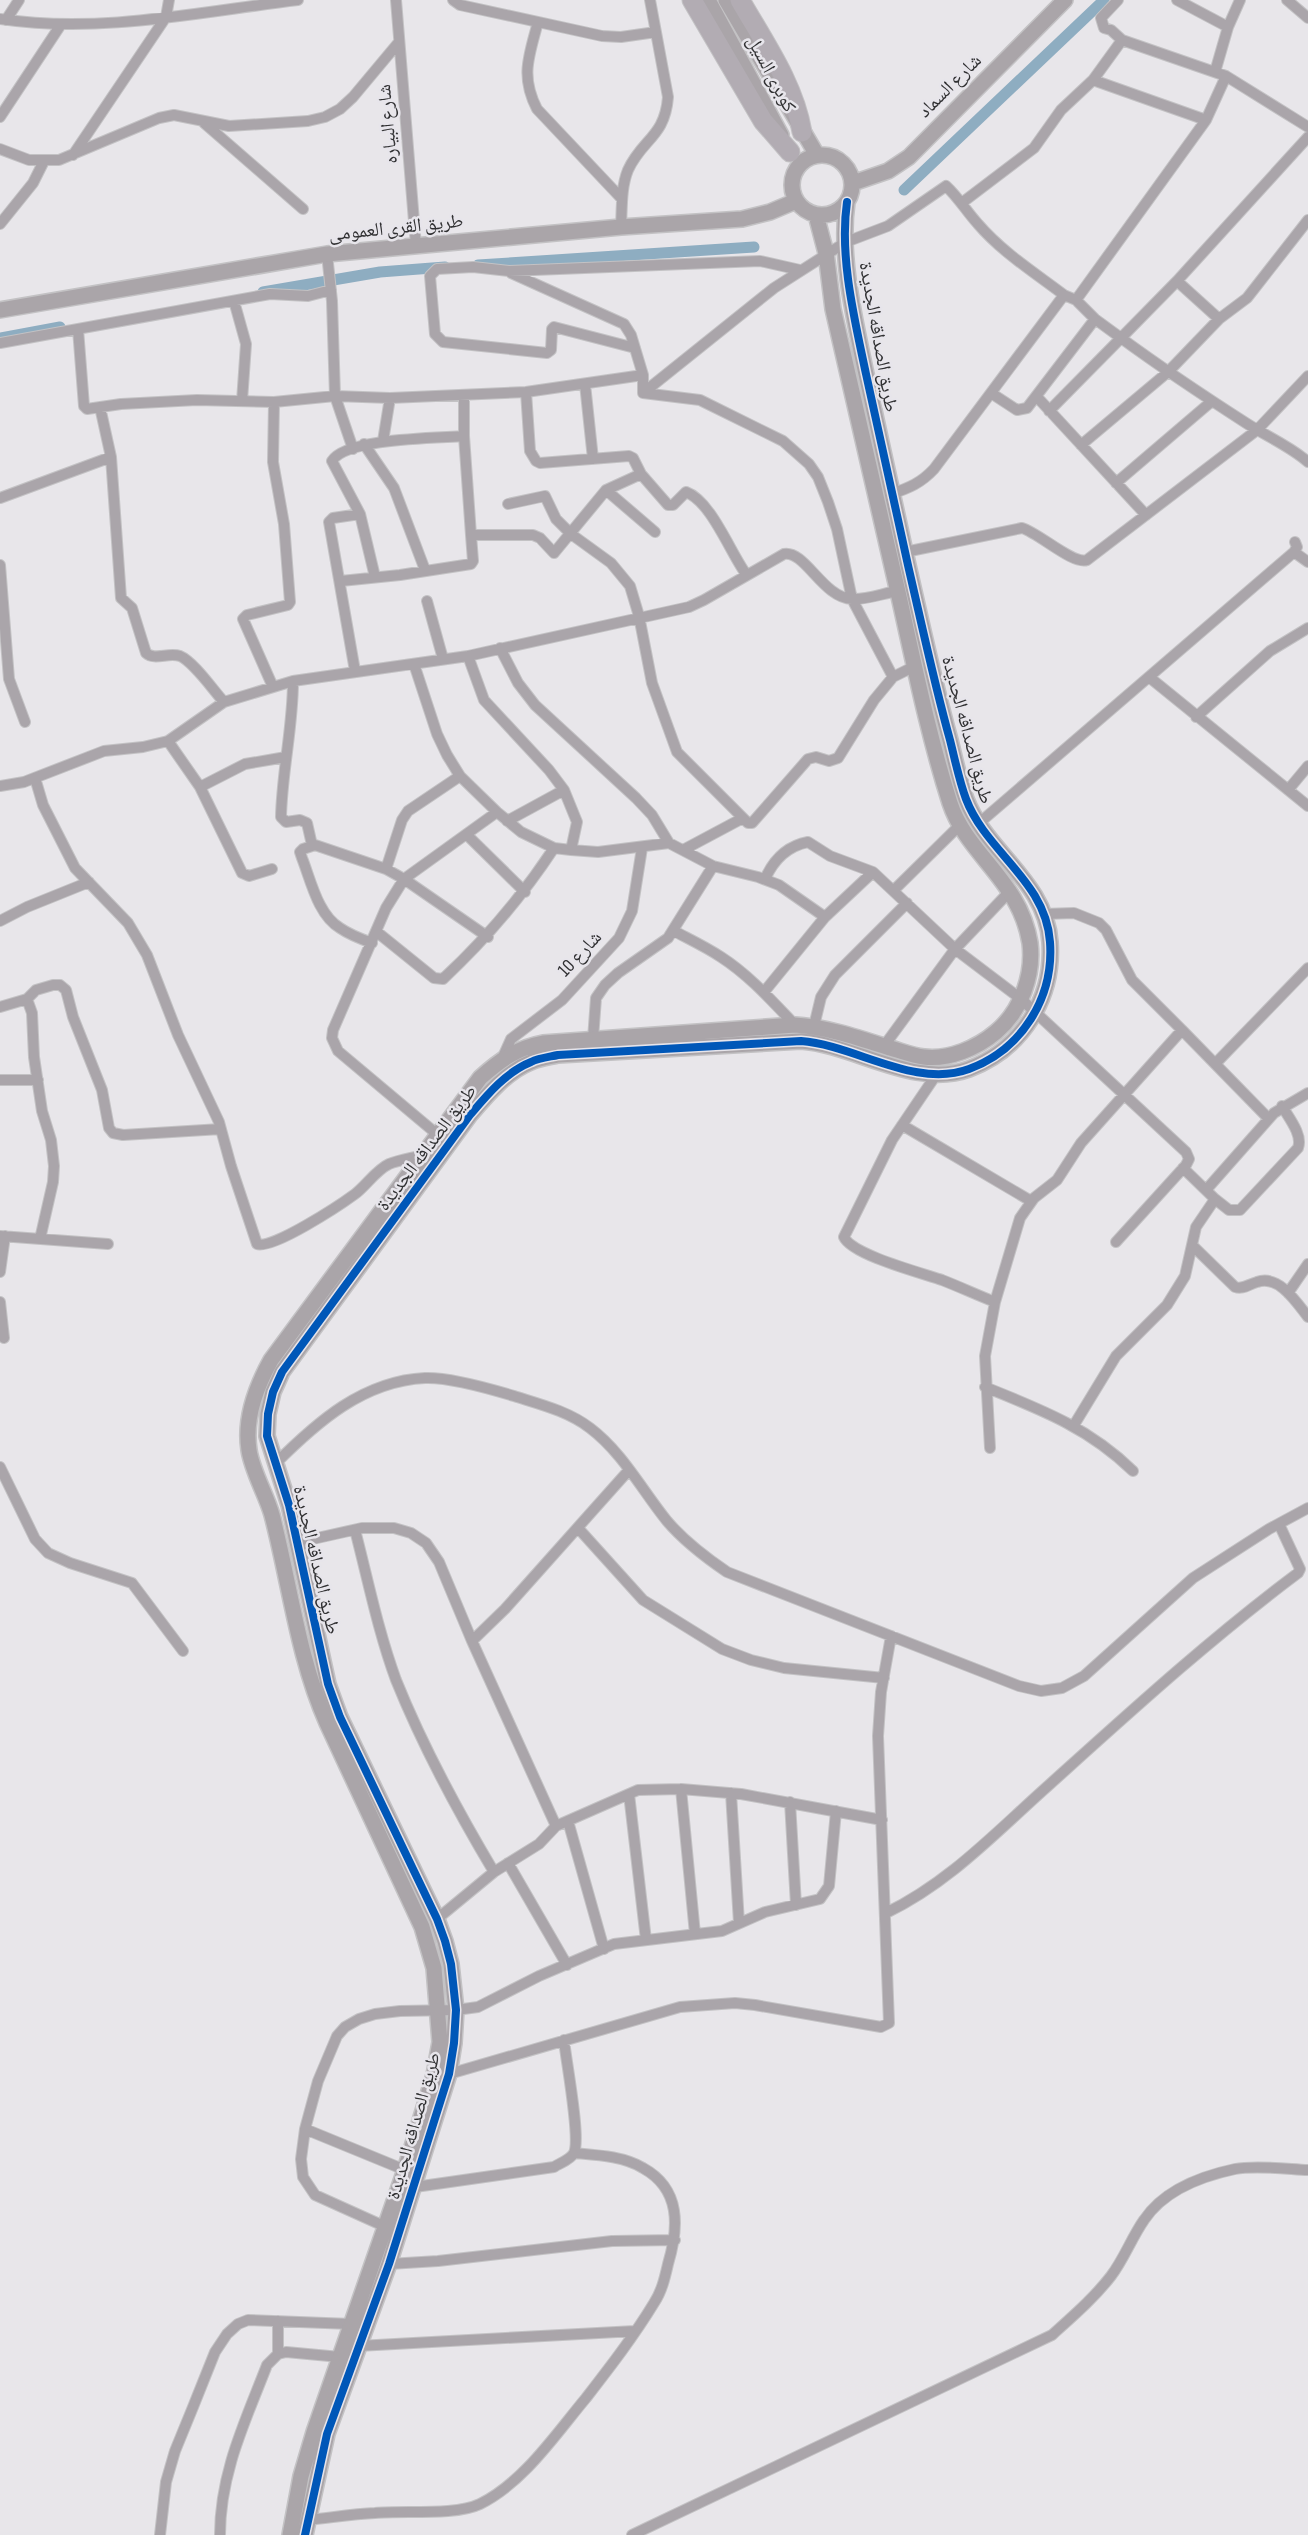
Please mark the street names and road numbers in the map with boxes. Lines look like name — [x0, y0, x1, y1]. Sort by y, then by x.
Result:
street label: كوبرى السيل — [741, 32, 801, 116]
street label: شارع السماد — [913, 49, 987, 123]
street label: شارع البياره — [373, 83, 403, 165]
street label: طريق القرى العمومى — [328, 209, 464, 247]
street label: طريق الصداقه الجديدة — [853, 260, 903, 414]
street label: طريق الصداقه الجديدة — [936, 654, 998, 806]
street label: شارع 10 — [553, 926, 607, 982]
street label: طريق الصداقه الجديدة — [372, 1080, 482, 1216]
street label: طريق الصداقه الجديدة — [288, 1483, 344, 1637]
street label: طريق الصداقه الجديدة — [382, 2050, 446, 2202]

